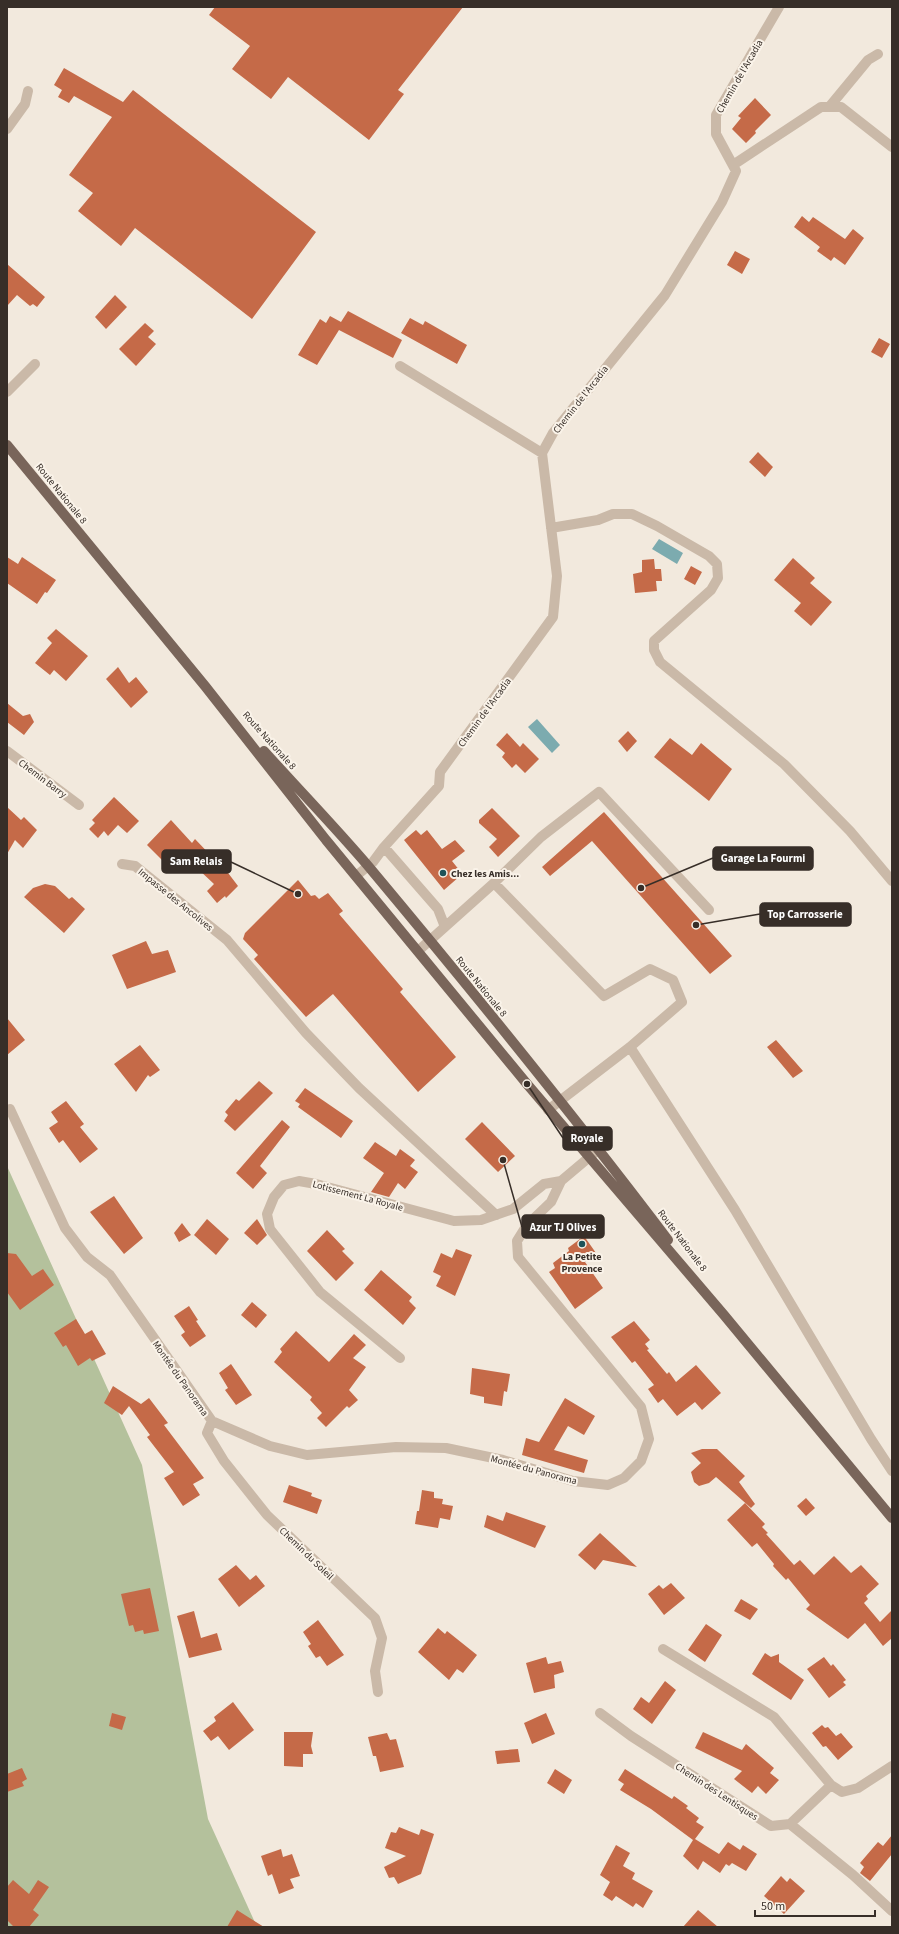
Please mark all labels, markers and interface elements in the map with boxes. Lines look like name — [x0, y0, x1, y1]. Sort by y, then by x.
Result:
street label: Chemin de l'Arcadia — [713, 37, 767, 116]
street label: Chemin de l'Arcadia — [550, 363, 612, 437]
street label: Route Nationale 8 — [32, 460, 90, 527]
street label: Chemin de l'Arcadia — [455, 675, 515, 750]
street label: Route Nationale 8 — [239, 708, 299, 773]
street label: Chemin Barry — [15, 756, 70, 802]
callout: Garage La Fourmi — [713, 847, 813, 870]
callout: Sam Relais — [162, 850, 231, 873]
text: Garage La Fourmi — [721, 851, 805, 866]
text: Sam Relais — [170, 854, 222, 869]
street label: Impasse des Ancolives — [135, 865, 216, 934]
place label: Chez les Amis... — [451, 867, 519, 881]
marker: Chez les Amis... — [438, 868, 448, 878]
callout: Top Carrosserie — [760, 903, 851, 926]
text: Top Carrosserie — [767, 907, 843, 922]
street label: Route Nationale 8 — [452, 953, 510, 1020]
callout: Royale — [563, 1127, 612, 1150]
text: Royale — [571, 1131, 604, 1146]
street label: Lotissement La Royale — [311, 1177, 405, 1215]
street label: Route Nationale 8 — [654, 1207, 710, 1274]
callout: Azur TJ Olives — [522, 1215, 604, 1238]
text: Azur TJ Olives — [529, 1220, 596, 1235]
marker: La Petite Provence — [577, 1239, 587, 1249]
place label: La Petite Provence — [562, 1250, 602, 1276]
street label: Montée du Panorama — [149, 1338, 211, 1419]
street label: Montée du Panorama — [489, 1452, 579, 1488]
street label: Chemin du Soleil — [276, 1524, 337, 1584]
street label: Chemin des Lentisques — [672, 1760, 761, 1824]
scale bar — [755, 1892, 875, 1918]
text: 50 m — [761, 1898, 785, 1915]

